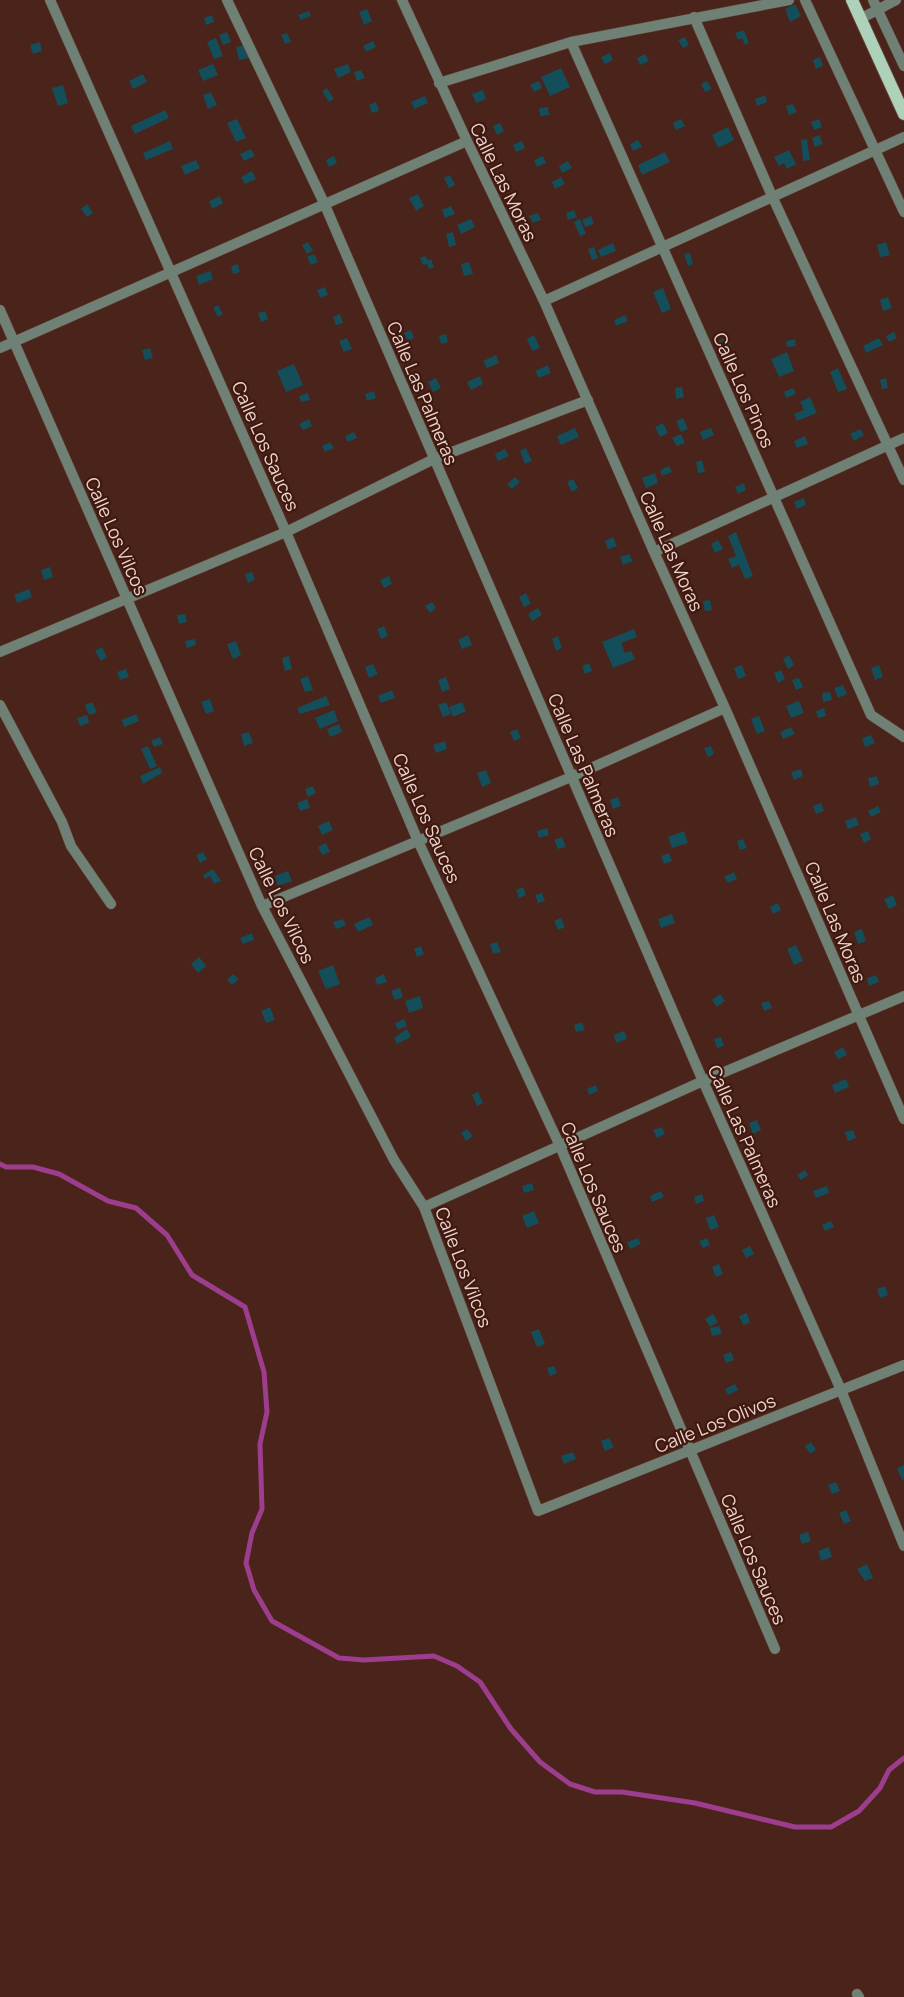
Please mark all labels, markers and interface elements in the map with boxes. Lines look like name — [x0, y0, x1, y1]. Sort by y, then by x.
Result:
street label: Calle Las Moras — [465, 119, 543, 245]
street label: Calle Las Palmeras — [382, 318, 464, 468]
street label: Calle Los Pinos — [708, 329, 780, 451]
street label: Calle Los Sauces — [227, 377, 305, 515]
street label: Calle Los Vilcos — [80, 473, 154, 599]
street label: Calle Las Moras — [635, 487, 709, 615]
street label: Calle Las Palmeras — [543, 690, 625, 840]
street label: Calle Los Sauces — [388, 749, 466, 887]
street label: Calle Los Vilcos — [243, 843, 321, 967]
street label: Calle Las Moras — [800, 858, 872, 986]
street label: Calle Las Palmeras — [703, 1061, 787, 1211]
street label: Calle Los Sauces — [556, 1118, 632, 1256]
street label: Calle Los Vilcos — [430, 1204, 498, 1330]
street label: Calle Los Olivos — [651, 1388, 779, 1458]
street label: Calle Los Sauces — [716, 1490, 792, 1628]

